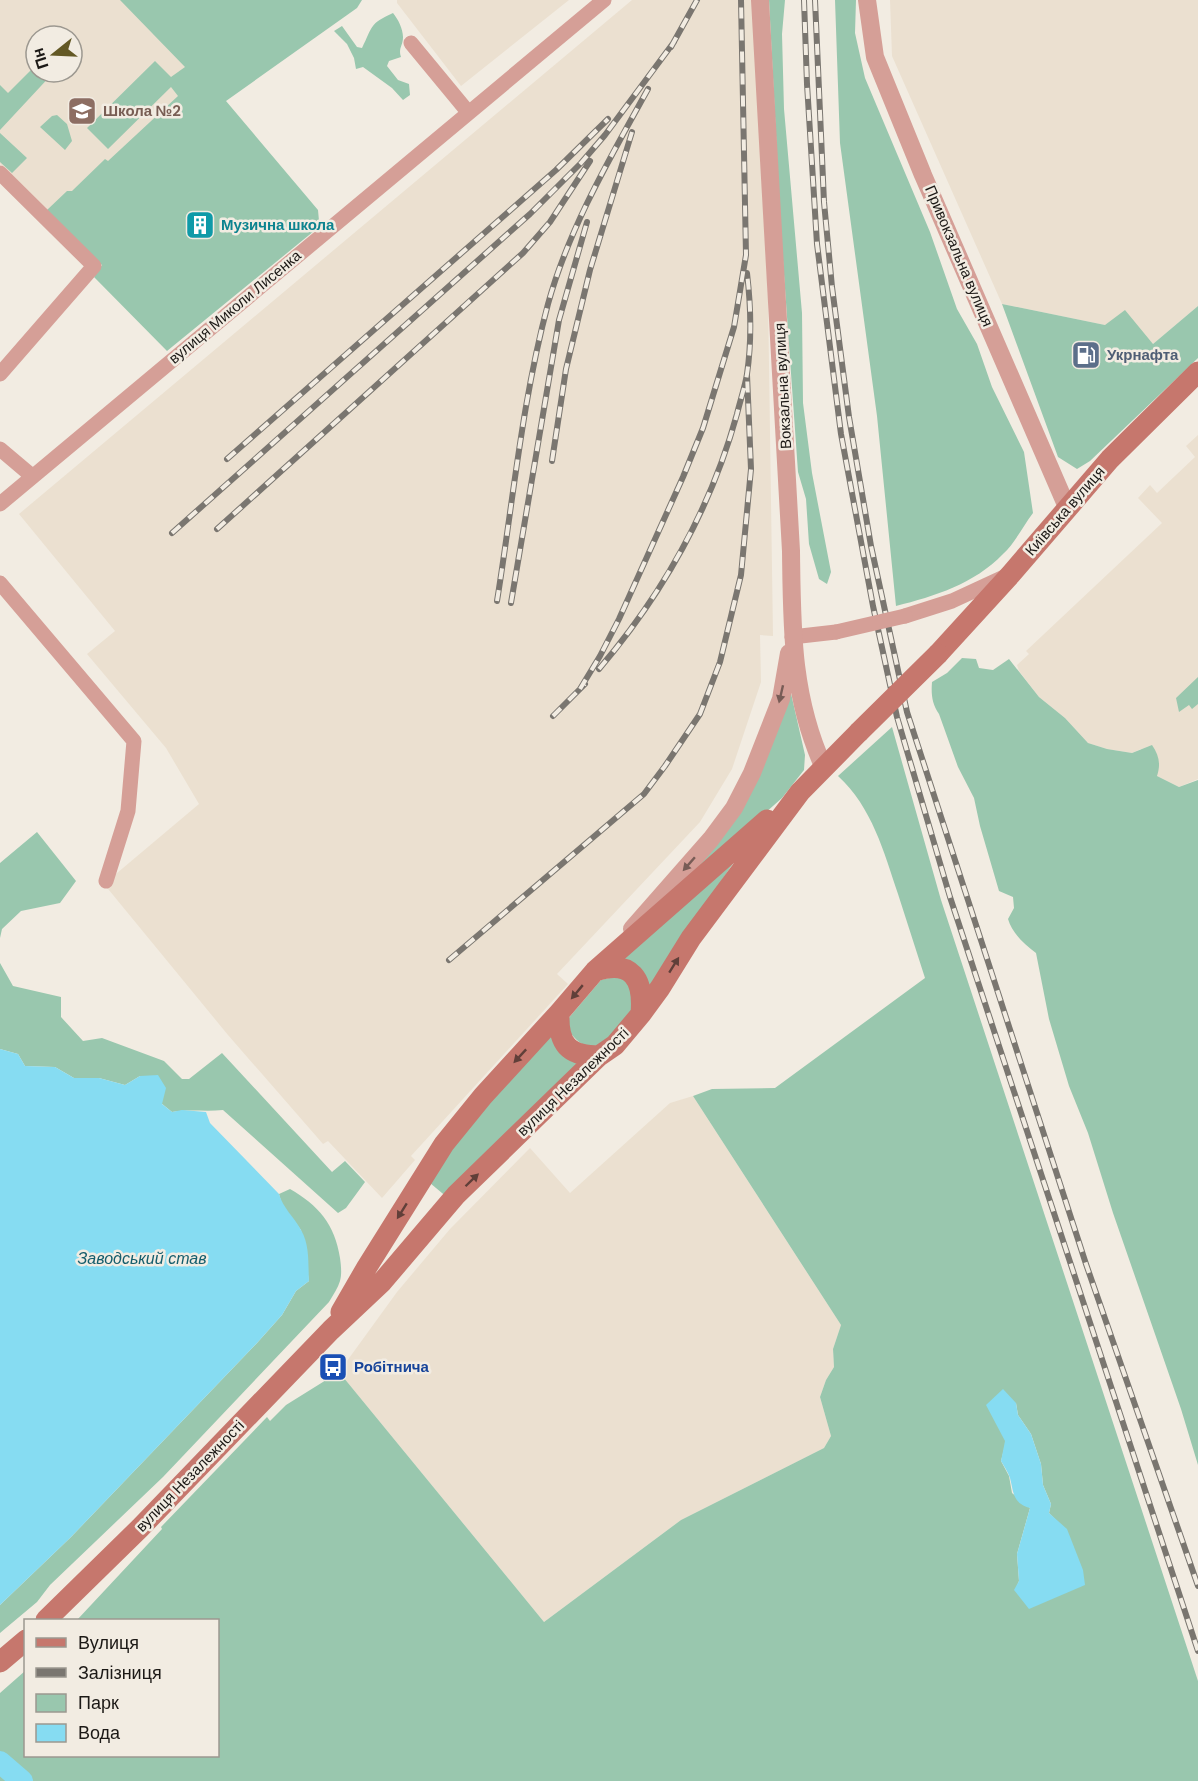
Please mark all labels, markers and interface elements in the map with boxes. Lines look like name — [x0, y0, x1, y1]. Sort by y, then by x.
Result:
north arrow — [24, 24, 84, 84]
text: Пн — [27, 45, 53, 72]
school or university icon: Школа №2 — [66, 95, 98, 127]
place label: Школа №2 — [103, 101, 181, 121]
street label: Привокзальна вулиця — [920, 182, 998, 330]
building icon: Музична школа — [184, 209, 216, 241]
place label: Музична школа — [221, 215, 335, 235]
street label: вулиця Миколи Лисенка — [165, 245, 306, 368]
street label: Вокзальна вулиця — [770, 322, 796, 450]
fuel station icon: Укрнафта — [1070, 339, 1102, 371]
place label: Укрнафта — [1107, 345, 1179, 365]
street label: Київська вулиця — [1021, 462, 1109, 560]
one-way arrow — [776, 685, 785, 704]
one-way arrow — [683, 856, 696, 871]
one-way arrow — [668, 957, 679, 974]
one-way arrow — [571, 984, 584, 999]
street label: вулиця Незалежності — [513, 1023, 633, 1141]
one-way arrow — [514, 1048, 527, 1063]
one-way arrow — [464, 1173, 478, 1187]
one-way arrow — [396, 1203, 407, 1219]
water label: Заводський став — [77, 1248, 207, 1269]
bus stop icon: Робітнича — [317, 1351, 349, 1383]
place label: Робітнича — [354, 1357, 430, 1377]
street label: вулиця Незалежності — [131, 1416, 249, 1536]
legend — [24, 1619, 219, 1757]
text: Вулиця — [78, 1631, 139, 1655]
text: Залізниця — [78, 1661, 162, 1685]
text: Парк — [78, 1691, 119, 1715]
text: Вода — [78, 1721, 121, 1745]

